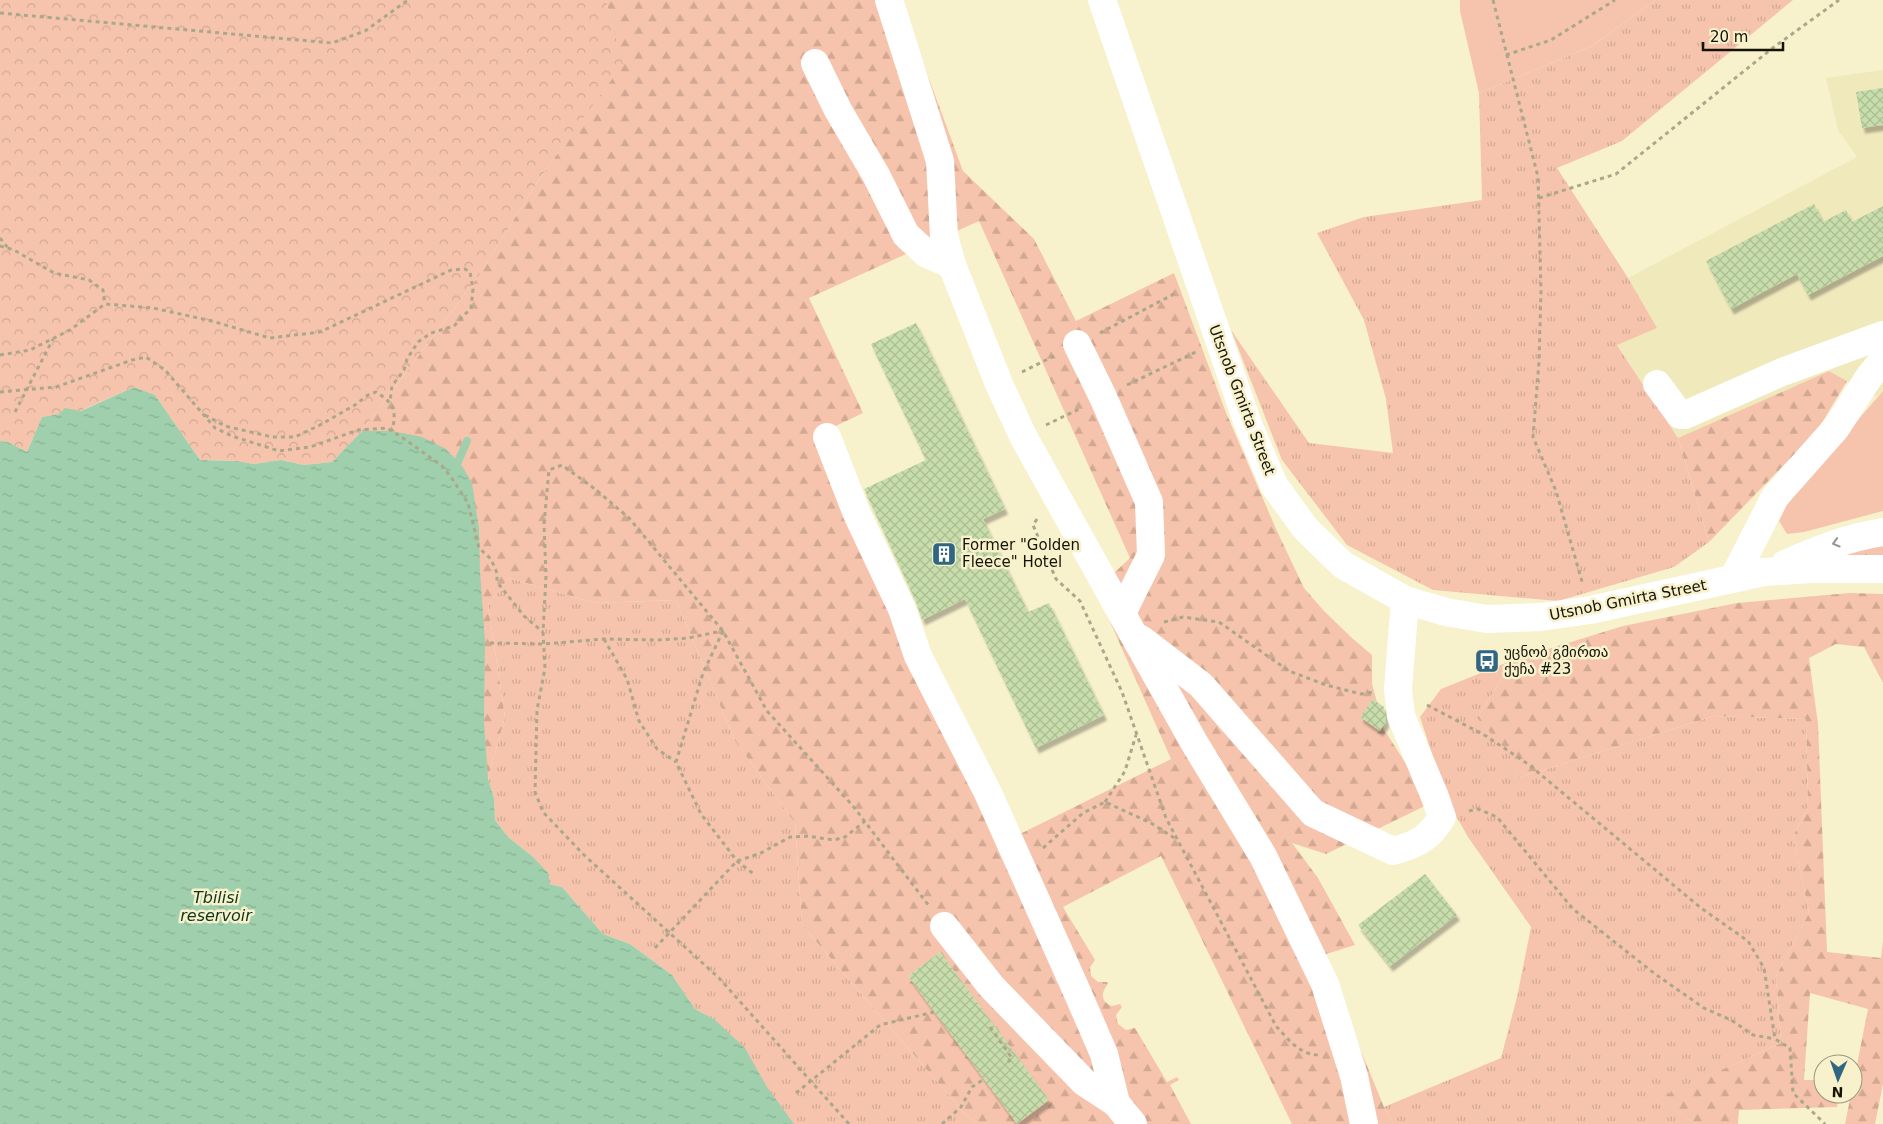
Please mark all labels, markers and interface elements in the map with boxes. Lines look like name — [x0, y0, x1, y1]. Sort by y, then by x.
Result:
scale bar — [1703, 20, 1783, 52]
text: 20 m — [1710, 28, 1748, 46]
street label: Utsnob Gmirta Street — [1205, 322, 1279, 478]
place label: Former "Golden Fleece" Hotel — [962, 536, 1080, 571]
one-way arrow — [1832, 538, 1840, 548]
building icon: Former "Golden Fleece" Hotel — [931, 541, 957, 567]
street label: Utsnob Gmirta Street — [1548, 576, 1708, 624]
place label: უცნობ გმირთა ქუჩა #23 — [1504, 643, 1608, 678]
bus stop icon: უცნობ გმირთა ქუჩა #23 — [1474, 648, 1500, 674]
water label: Tbilisi reservoir — [180, 888, 253, 925]
north arrow — [1813, 1054, 1863, 1104]
text: N — [1831, 1084, 1844, 1100]

